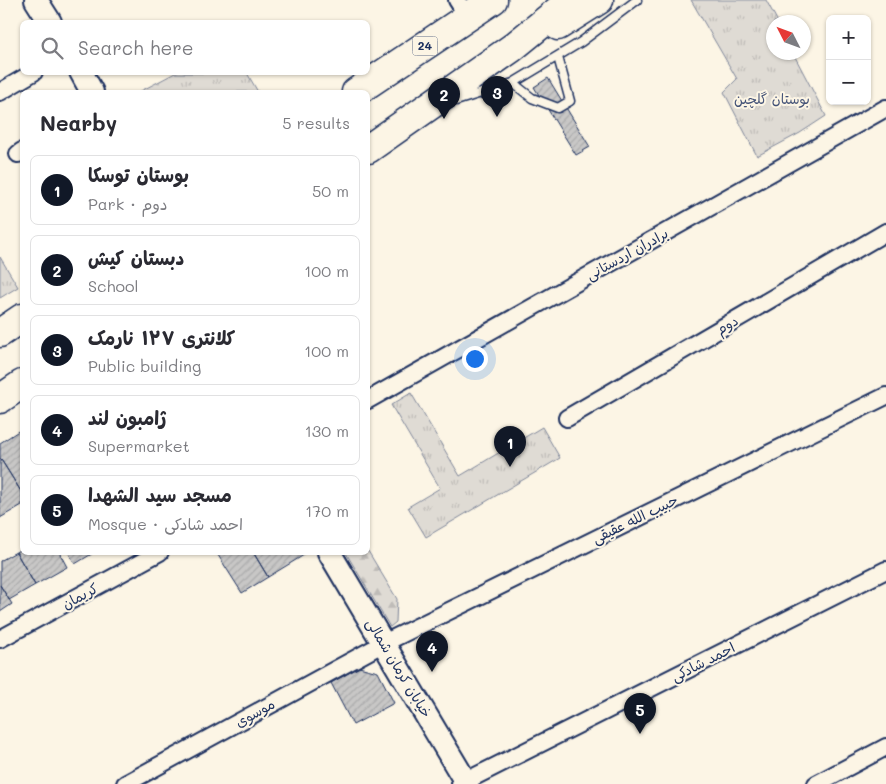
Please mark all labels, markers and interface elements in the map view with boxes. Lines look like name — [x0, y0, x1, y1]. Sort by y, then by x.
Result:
north arrow — [766, 15, 811, 60]
map controls — [826, 15, 871, 105]
button: + — [826, 15, 871, 60]
search box — [20, 20, 370, 75]
icon: search — [38, 34, 66, 62]
text: Search here — [78, 35, 194, 60]
road number: 24 — [412, 36, 438, 56]
button: − — [826, 60, 871, 105]
pin: 3 — [481, 76, 513, 117]
pin: 2 — [428, 78, 460, 119]
park label: بوستان گلچین — [734, 89, 810, 109]
text: Nearby — [40, 109, 117, 136]
text: 5 results — [282, 112, 350, 133]
text: بوستان توسکا — [88, 162, 189, 187]
text: 1 — [53, 180, 61, 201]
text: 50 m — [312, 180, 349, 201]
text: Park · دوم — [88, 193, 168, 214]
street label: برادران اردستانی — [582, 223, 671, 284]
text: دبستان کیش — [88, 245, 184, 270]
text: 2 — [53, 260, 61, 281]
text: 100 m — [304, 260, 349, 281]
text: School — [88, 275, 138, 296]
street label: دوم — [712, 311, 742, 340]
text: کلانتری ۱۲۷ نارمک — [88, 325, 235, 350]
text: 3 — [52, 340, 62, 361]
text: 100 m — [304, 340, 349, 361]
your location — [462, 346, 488, 372]
text: Public building — [88, 355, 201, 376]
text: ژامبون لند — [88, 405, 166, 430]
text: 4 — [52, 420, 62, 441]
text: 130 m — [305, 420, 349, 441]
pin: 1 — [494, 426, 526, 467]
text: Supermarket — [88, 435, 190, 456]
text: مسجد سید الشهدا — [88, 482, 232, 507]
street label: حبیب الله عقیقی — [589, 490, 681, 547]
text: 5 — [52, 500, 62, 521]
text: 170 m — [305, 500, 349, 521]
text: Mosque · احمد شادکی — [88, 513, 243, 534]
street label: کریمان — [58, 578, 101, 613]
street label: خیابان کرمان شمالی — [362, 615, 437, 721]
pin: 4 — [416, 631, 448, 672]
street label: احمد شادکی — [668, 637, 738, 686]
pin: 5 — [624, 693, 656, 734]
street label: موسوی — [232, 694, 278, 731]

